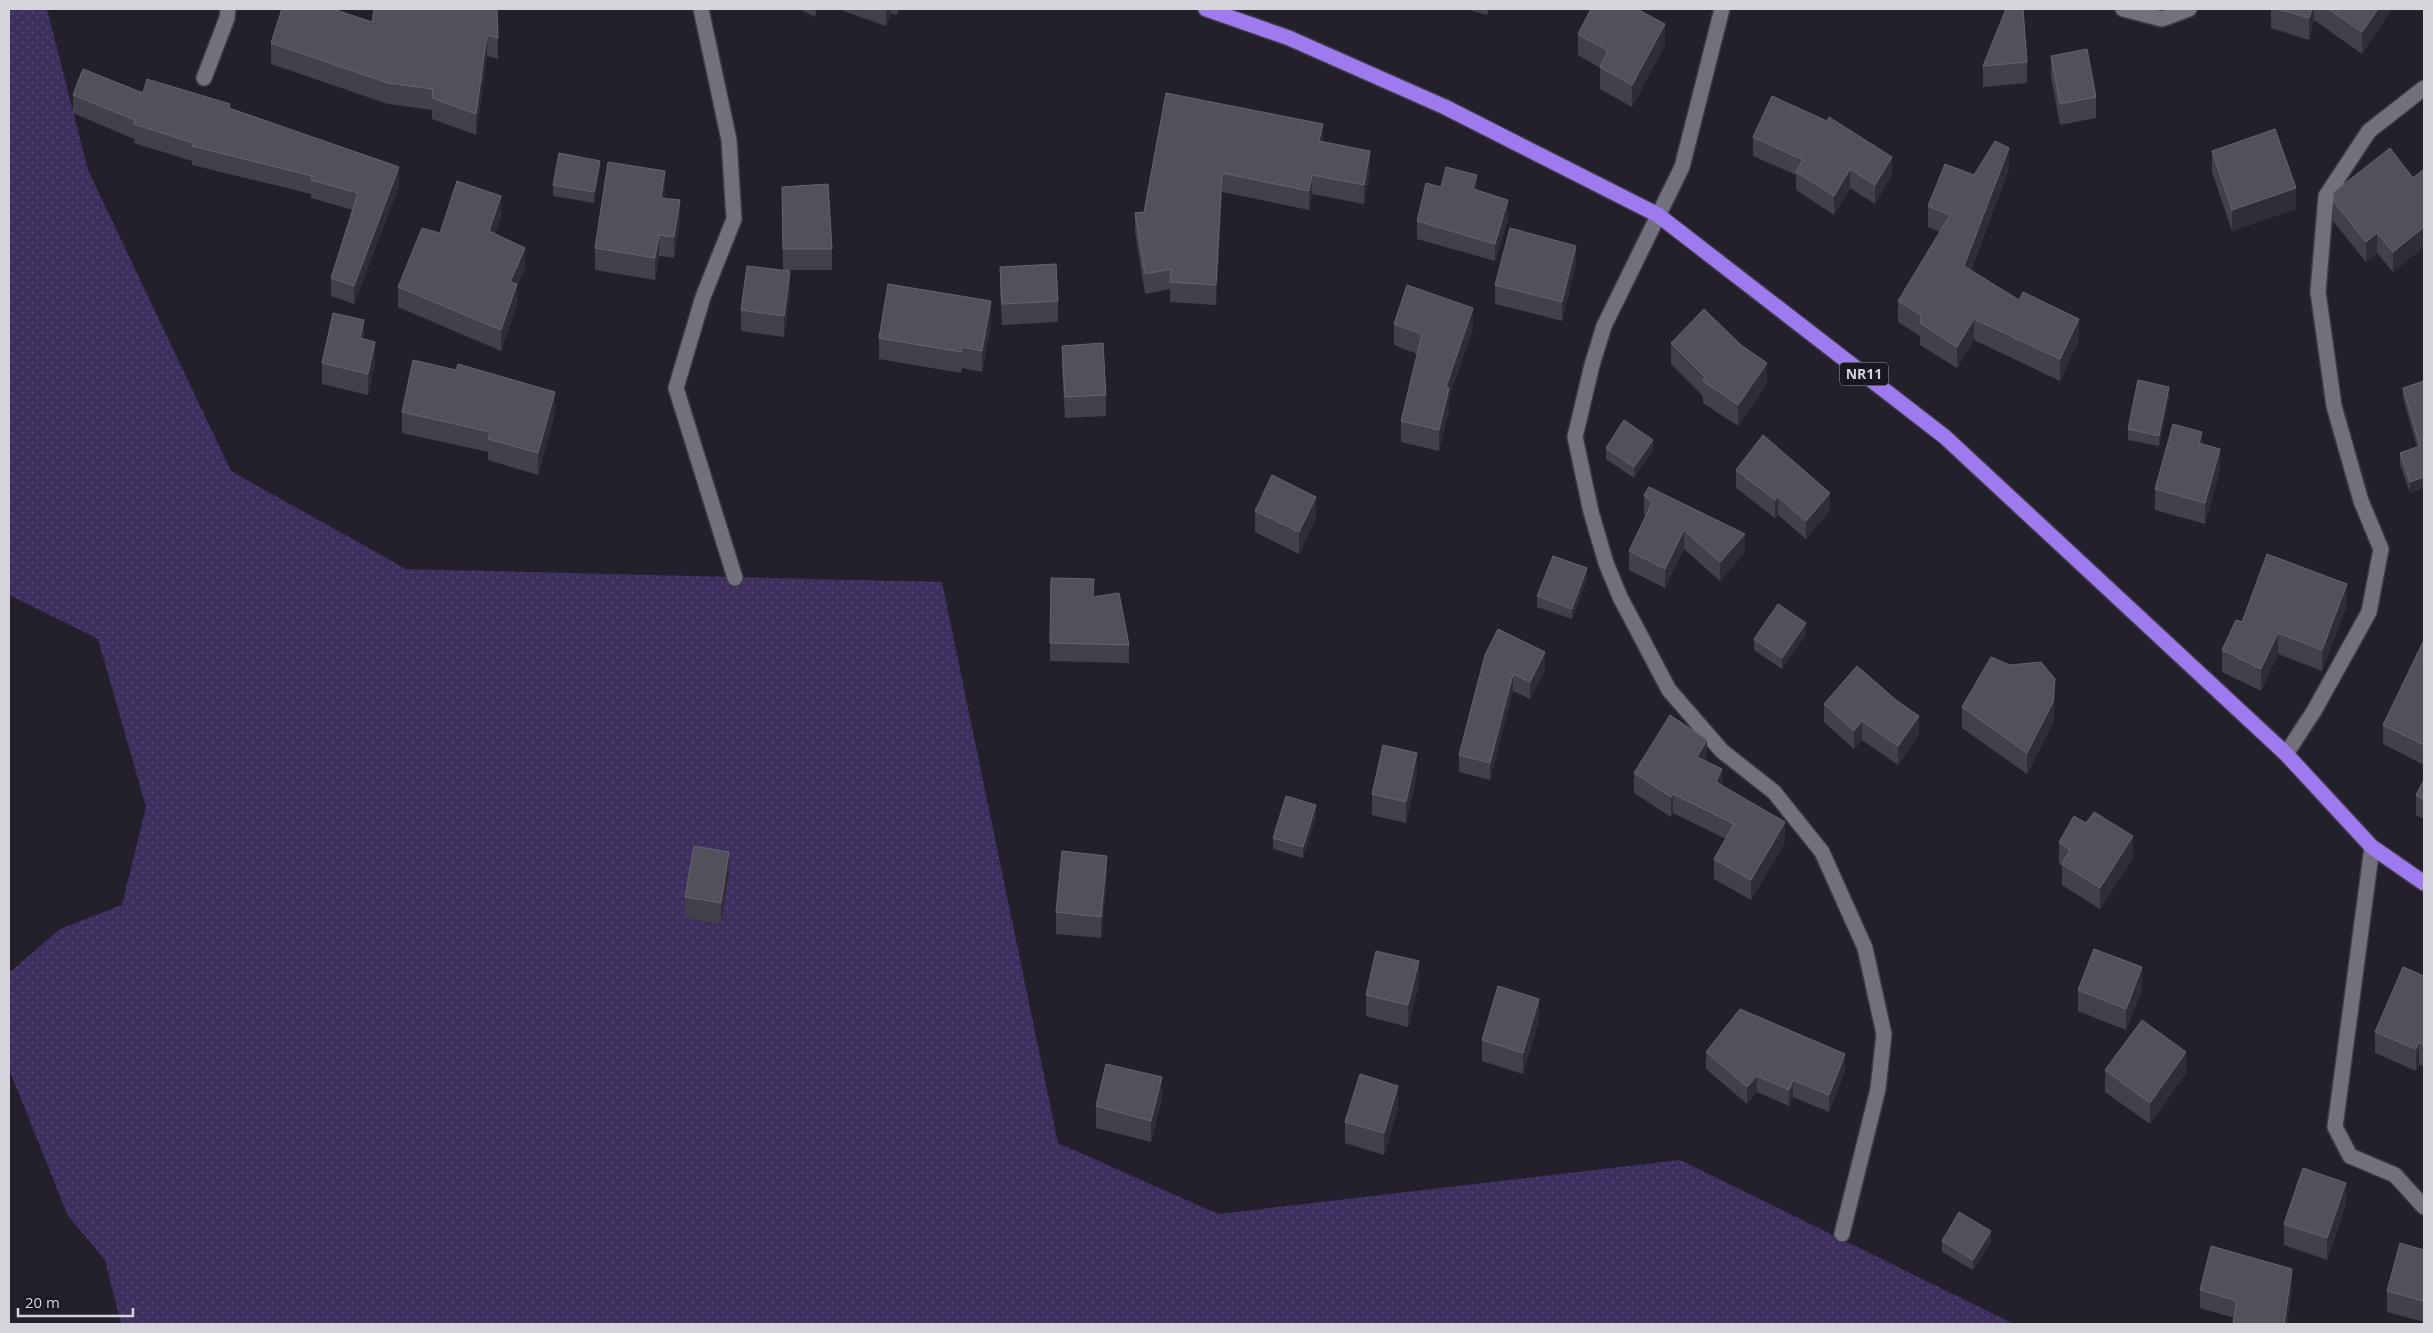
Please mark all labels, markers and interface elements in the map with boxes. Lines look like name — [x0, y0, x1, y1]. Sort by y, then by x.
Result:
road number: NR11 — [1840, 362, 1888, 386]
scale bar — [18, 1286, 132, 1318]
text: 20 m — [25, 1292, 60, 1312]

